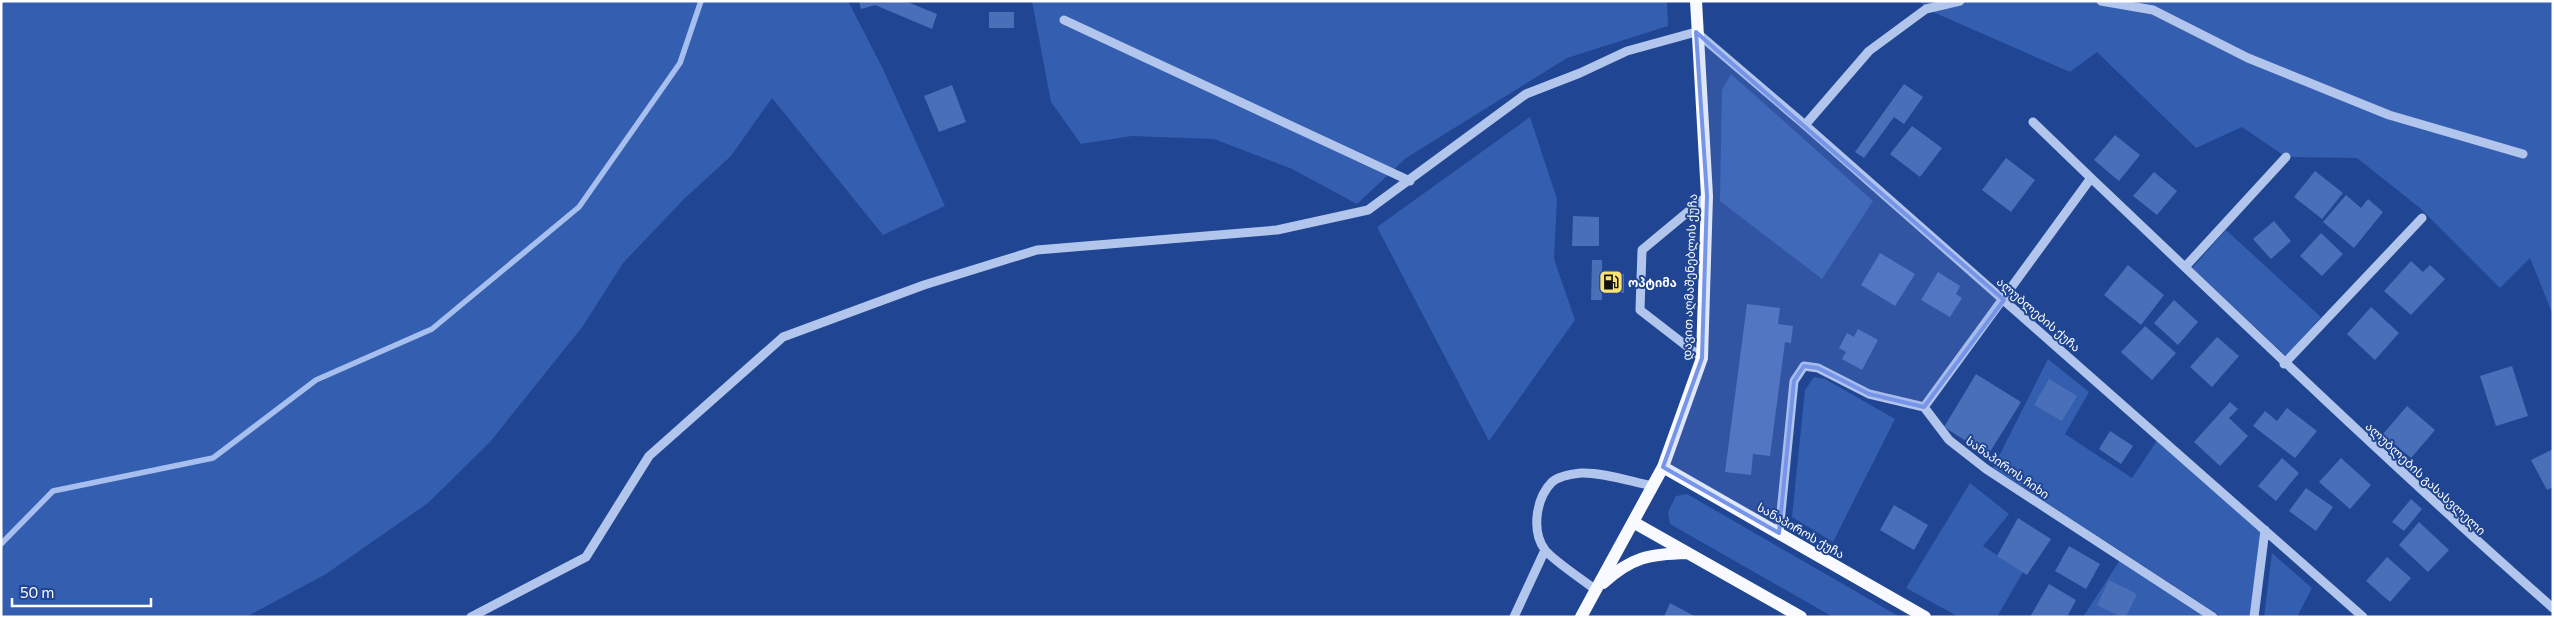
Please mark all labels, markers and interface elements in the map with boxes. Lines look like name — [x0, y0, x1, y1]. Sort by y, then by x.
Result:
street label: დავით აღმაშენებლის ქუჩა — [1679, 194, 1701, 361]
fuel station icon: ოპტიმა — [1598, 269, 1624, 295]
street label: ალუბლების ქუჩა — [1993, 274, 2084, 356]
place label: ოპტიმა — [1628, 275, 1677, 290]
street label: ალუბლების გასასვლელი — [2362, 419, 2489, 539]
street label: სანაპიროს ჩიხი — [1964, 433, 2052, 501]
street label: სანაპიროს ქუჩა — [1754, 499, 1847, 562]
scale bar — [12, 576, 151, 608]
text: 50 m — [20, 583, 54, 601]

